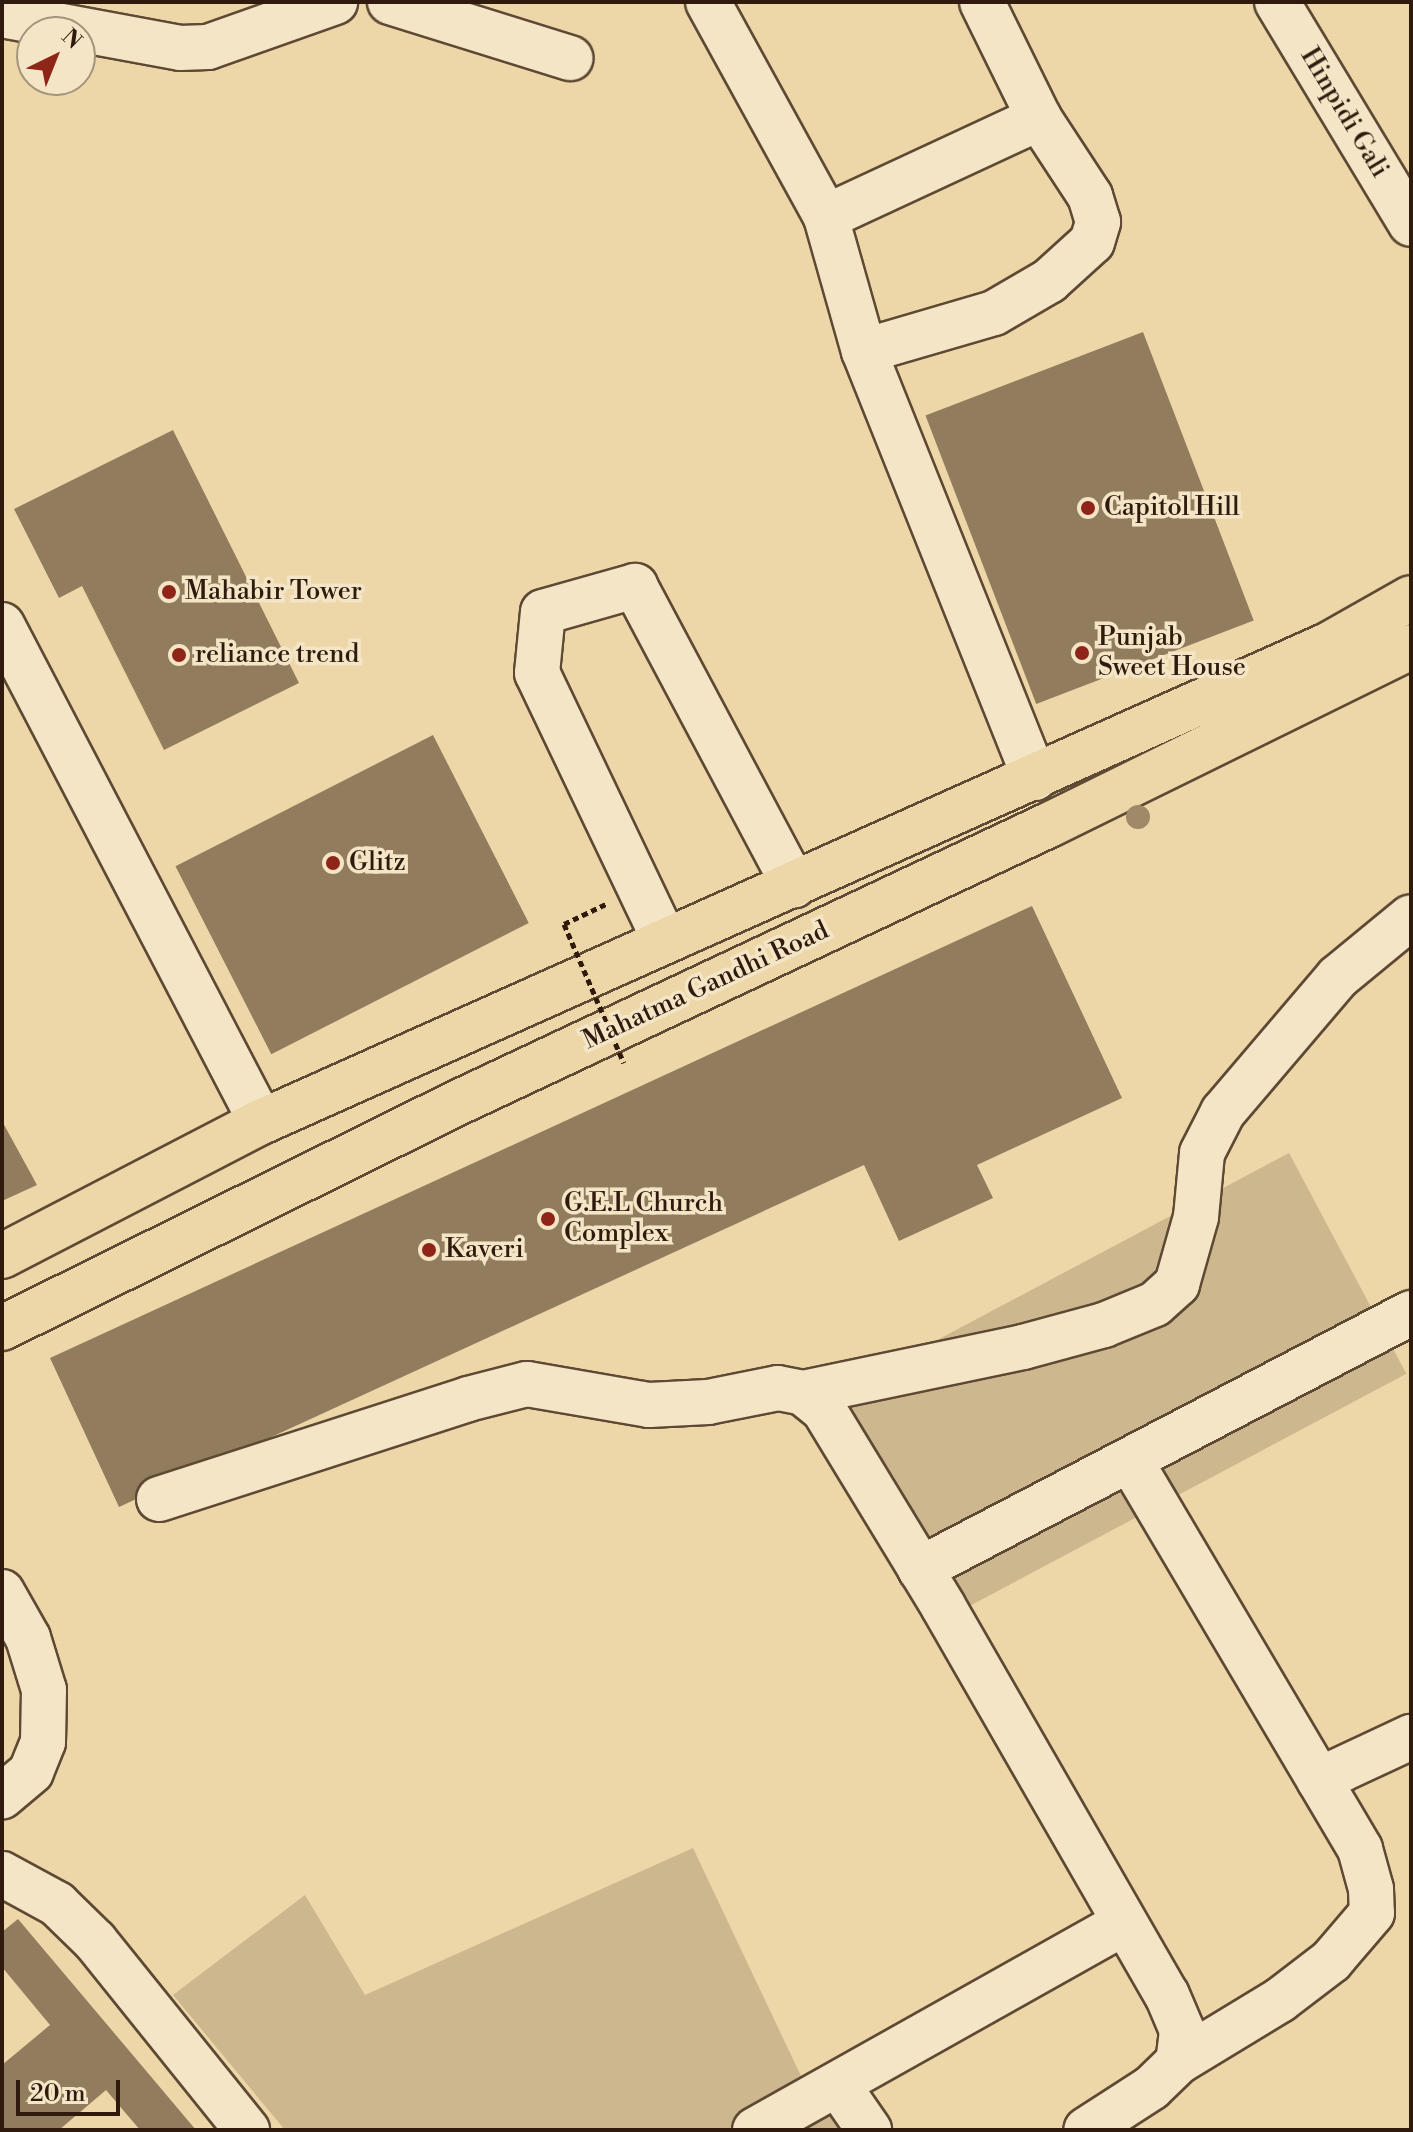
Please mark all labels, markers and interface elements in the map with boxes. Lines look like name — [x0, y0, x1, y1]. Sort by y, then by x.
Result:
north arrow — [16, 16, 96, 96]
text: N — [56, 24, 87, 55]
street label: Hinpidi Gali — [1293, 42, 1395, 184]
place label: Capitol Hill — [1104, 492, 1240, 524]
marker: Capitol Hill — [1079, 499, 1097, 517]
place label: Mahabir Tower — [185, 576, 362, 608]
marker: Mahabir Tower — [160, 583, 178, 601]
place label: Punjab Sweet House — [1098, 622, 1246, 684]
place label: reliance trend — [195, 639, 359, 671]
marker: Punjab Sweet House — [1073, 644, 1091, 662]
marker: reliance trend — [170, 646, 188, 664]
place label: Glitz — [349, 847, 406, 879]
marker: Glitz — [324, 854, 342, 872]
street label: Mahatma Gandhi Road — [578, 915, 834, 1057]
place label: G.E.L Church Complex — [564, 1188, 723, 1250]
marker: G.E.L Church Complex — [539, 1210, 557, 1228]
place label: Kaveri — [445, 1234, 524, 1266]
marker: Kaveri — [420, 1241, 438, 1259]
scale bar — [20, 2064, 124, 2114]
text: 20 m — [30, 2079, 86, 2109]

